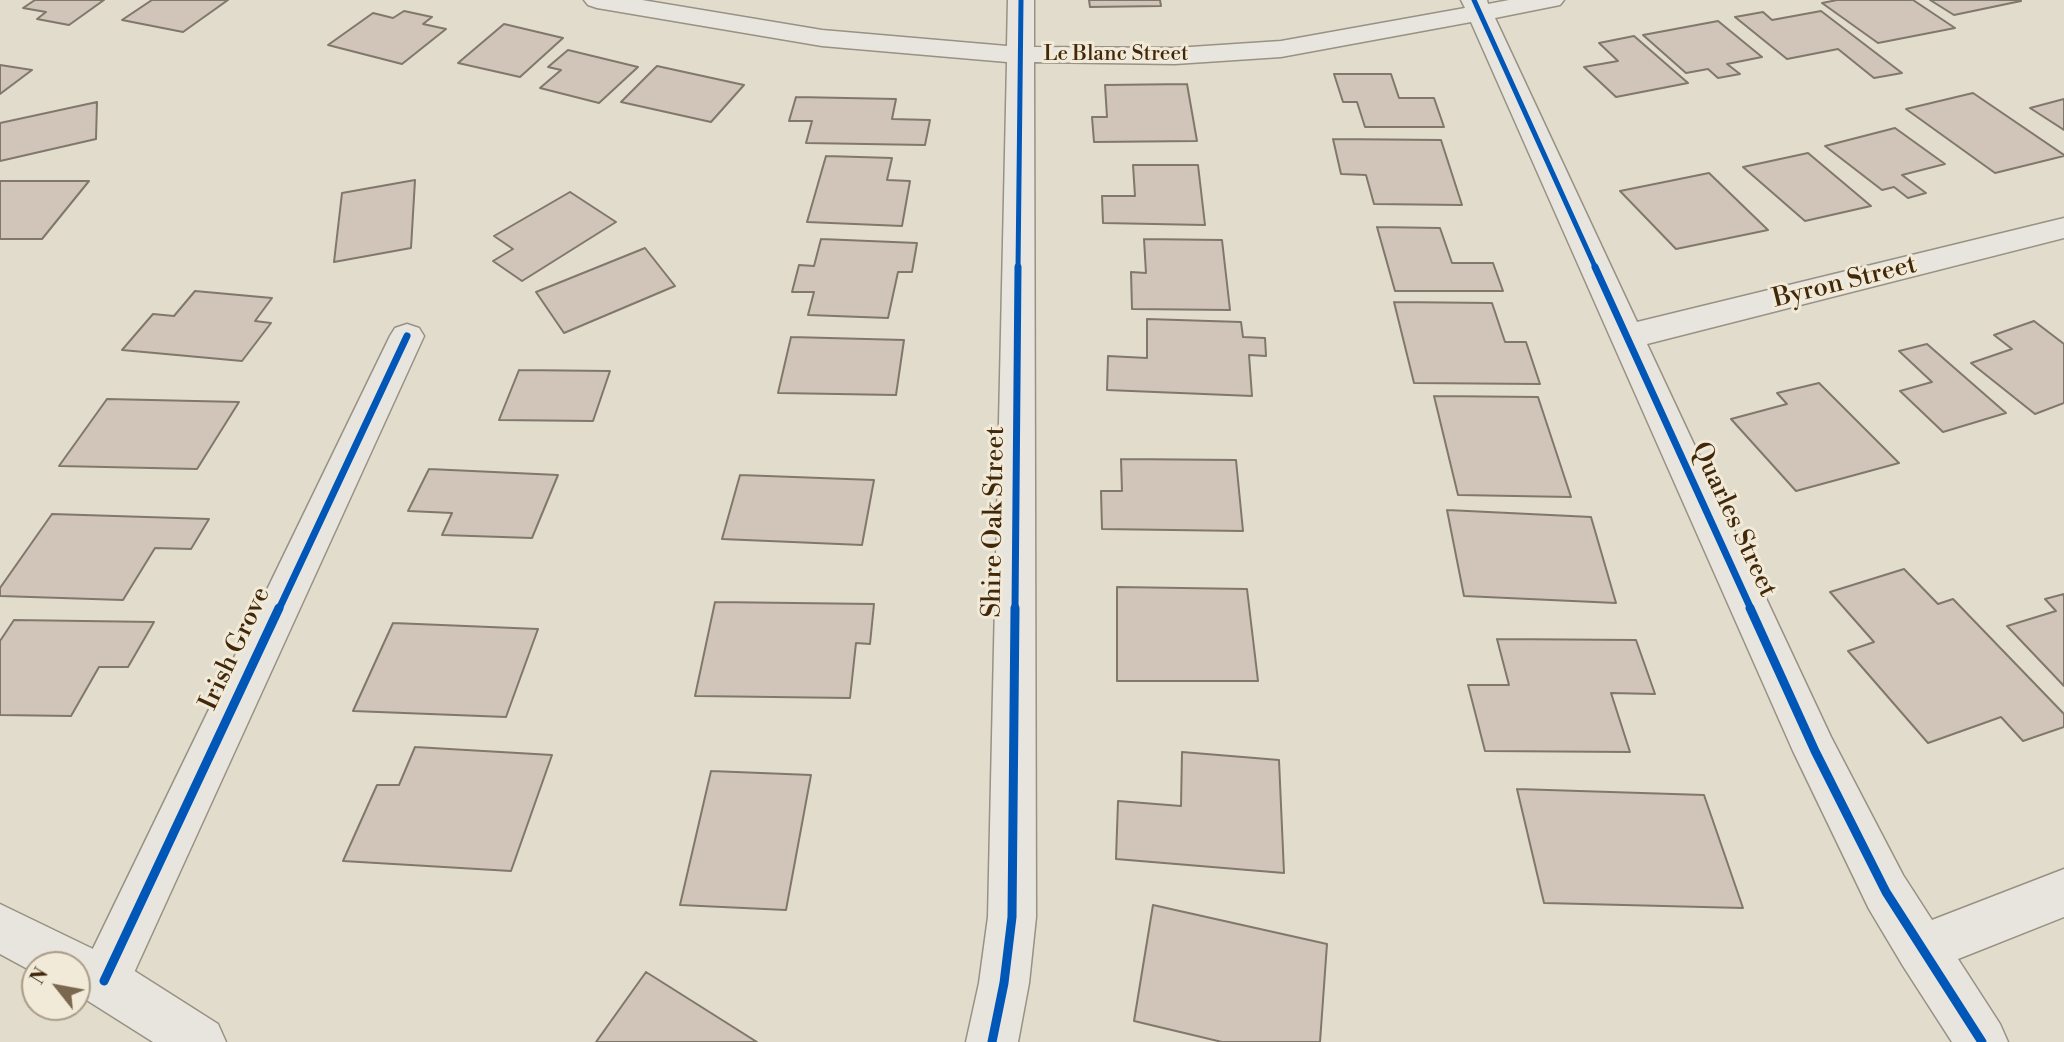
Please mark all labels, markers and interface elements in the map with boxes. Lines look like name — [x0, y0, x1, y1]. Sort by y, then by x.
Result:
street label: Le Blanc Street — [1044, 42, 1188, 68]
street label: Byron Street — [1770, 250, 1920, 316]
street label: Shire Oak Street — [978, 426, 1012, 618]
street label: Quarles Street — [1684, 438, 1782, 602]
street label: Irish Grove — [194, 582, 278, 716]
north arrow — [21, 951, 91, 1021]
text: N — [26, 964, 54, 989]

